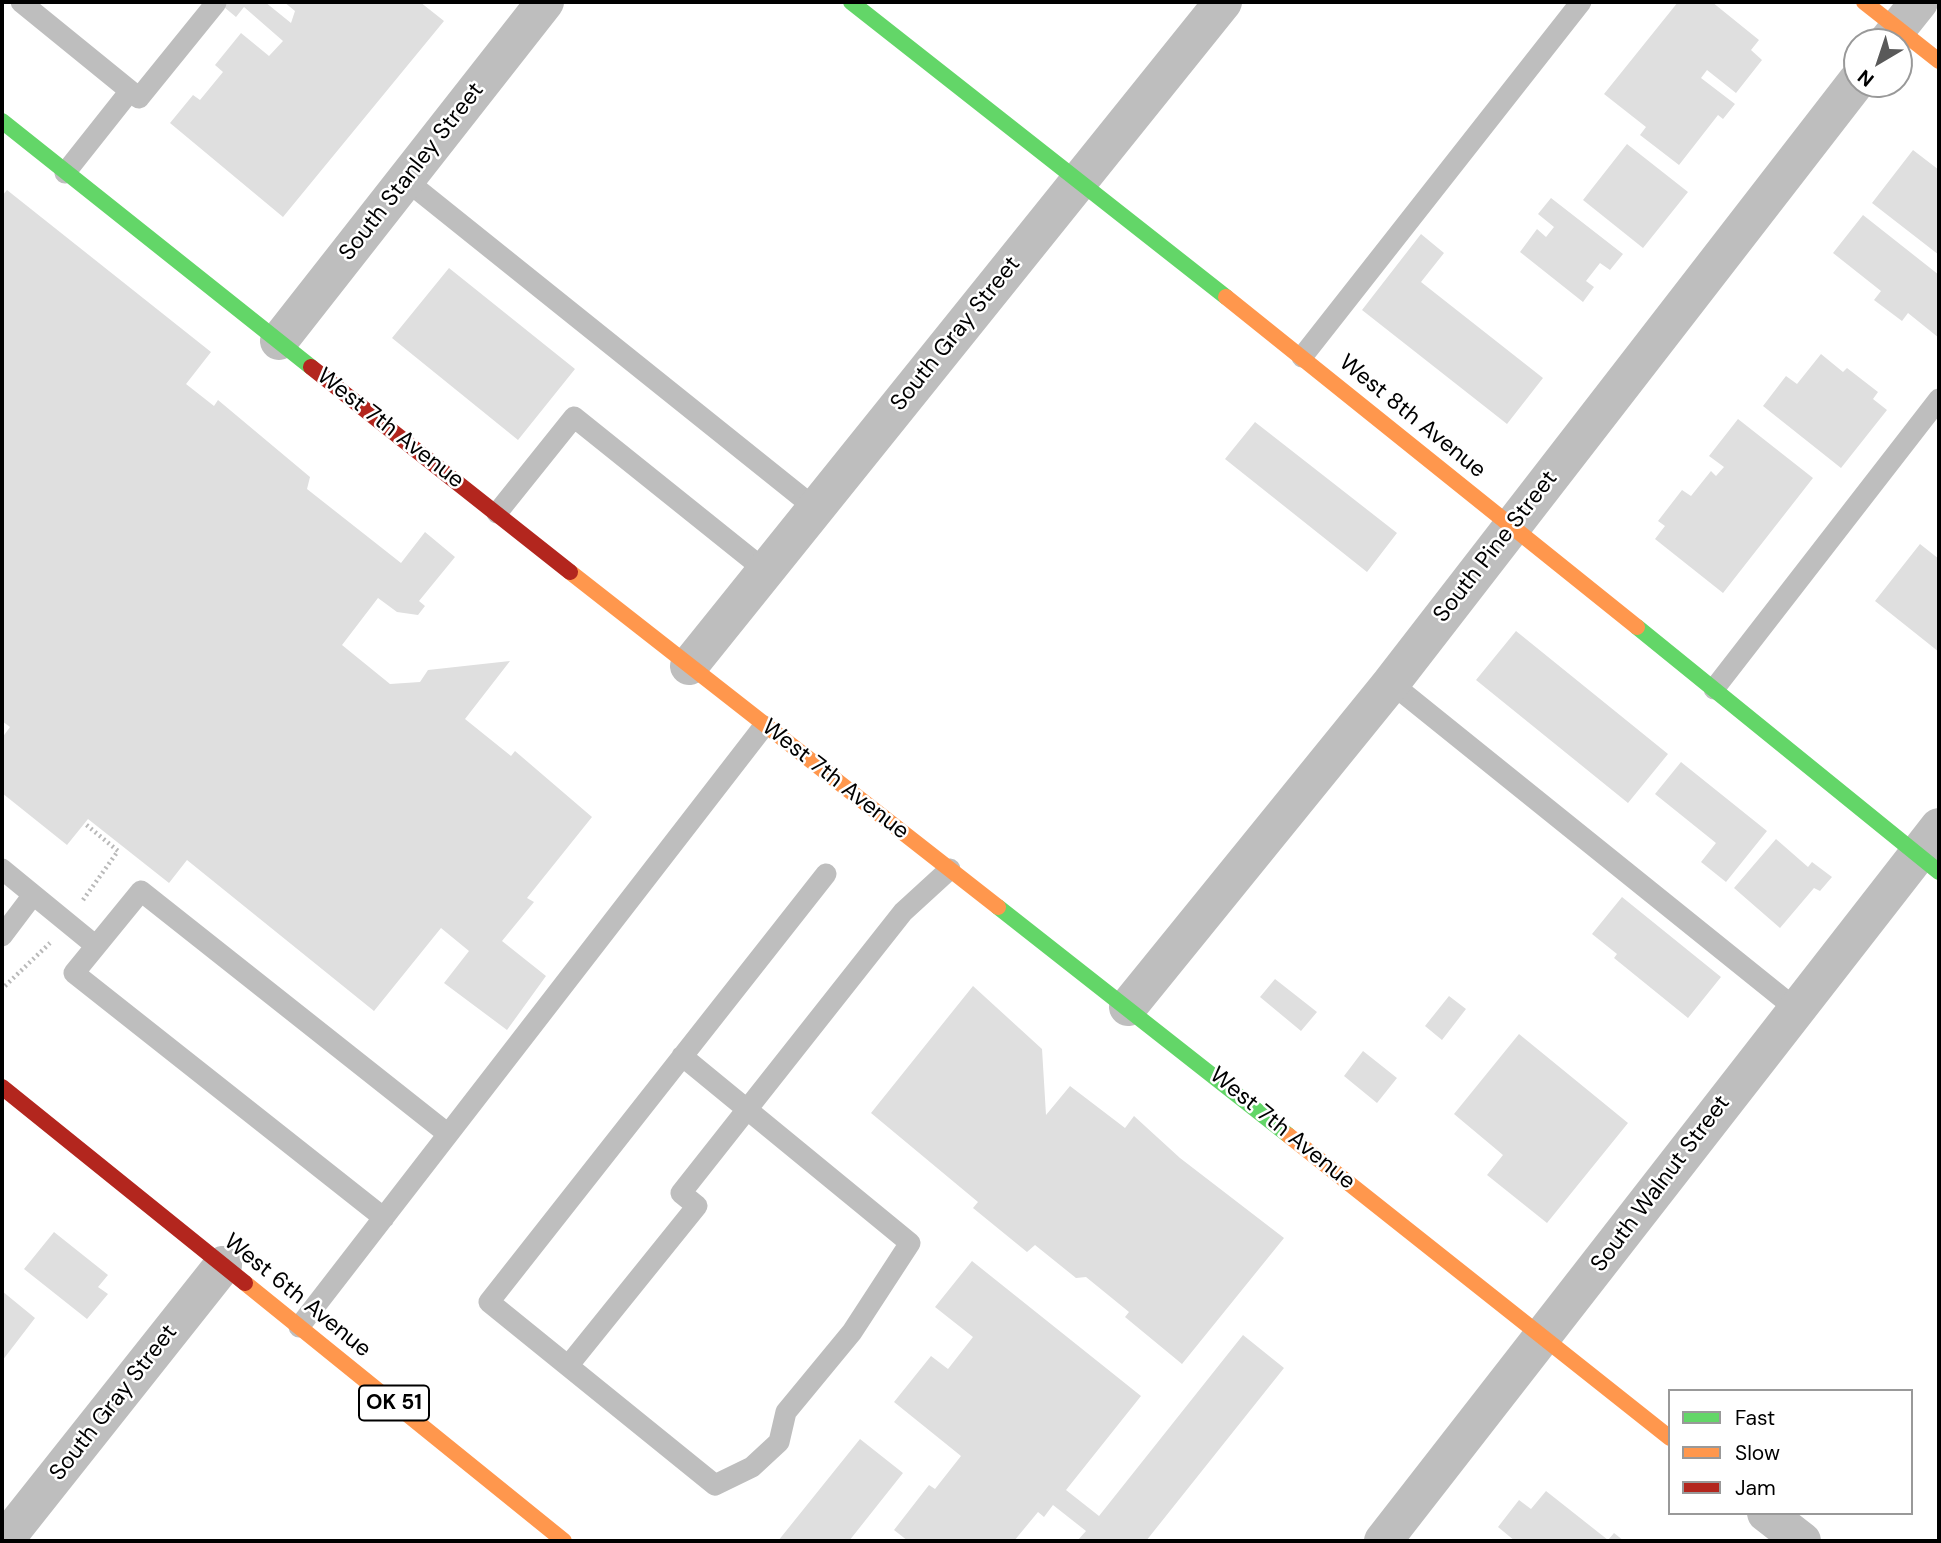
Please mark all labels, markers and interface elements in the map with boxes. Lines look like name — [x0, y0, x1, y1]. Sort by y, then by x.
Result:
north arrow — [1843, 28, 1913, 98]
text: N — [1852, 64, 1879, 92]
street label: South Stanley Street — [334, 77, 490, 267]
street label: South Gray Street — [885, 251, 1027, 417]
street label: West 8th Avenue — [1333, 349, 1491, 485]
street label: West 7th Avenue — [311, 363, 469, 495]
street label: South Pine Street — [1428, 466, 1564, 628]
street label: West 7th Avenue — [756, 714, 914, 846]
street label: West 7th Avenue — [1204, 1062, 1360, 1196]
street label: South Walnut Street — [1586, 1090, 1736, 1278]
street label: West 6th Avenue — [218, 1228, 376, 1364]
street label: South Gray Street — [44, 1319, 184, 1487]
road number: OK 51 — [359, 1386, 429, 1420]
legend — [1668, 1389, 1913, 1515]
text: Fast — [1735, 1404, 1775, 1432]
text: Slow — [1735, 1439, 1780, 1467]
text: Jam — [1735, 1474, 1776, 1502]

